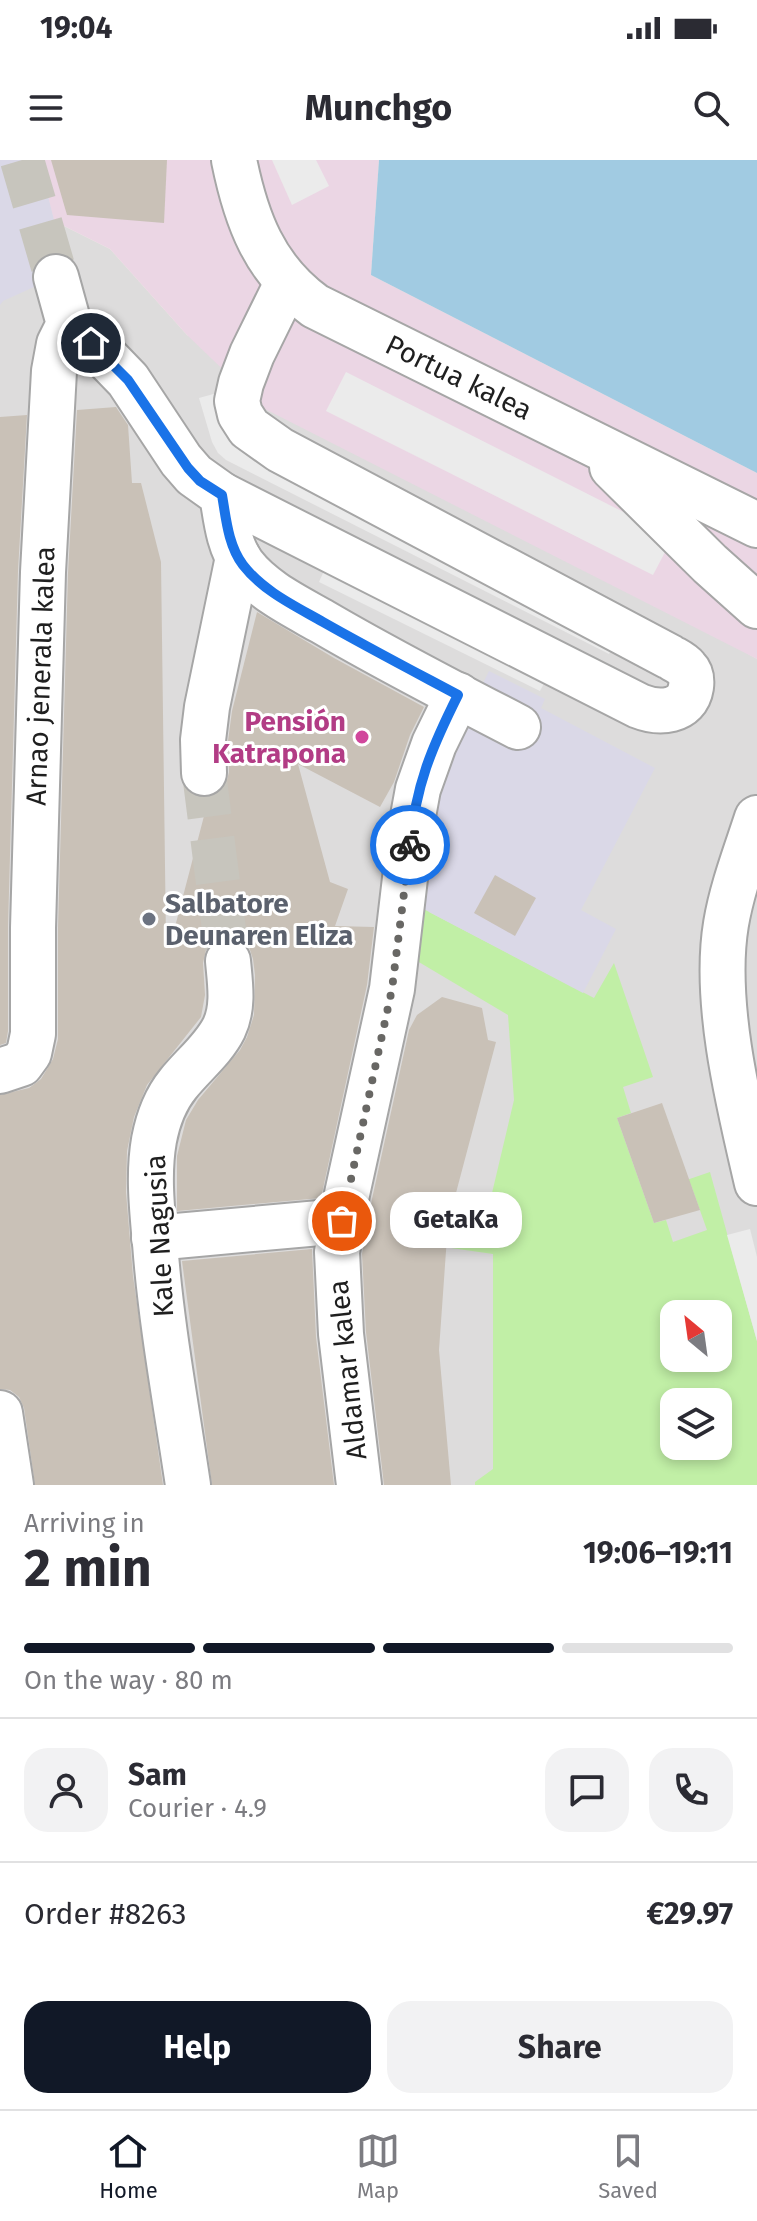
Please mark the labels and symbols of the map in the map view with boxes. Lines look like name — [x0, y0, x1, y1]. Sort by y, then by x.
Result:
pin — [57, 309, 125, 377]
street label: Portua kalea — [380, 328, 537, 427]
street label: Arnao jenerala kalea — [19, 546, 62, 806]
place label: Pensión Katrapona — [212, 705, 346, 770]
marker: Pensión Katrapona — [353, 728, 371, 746]
courier — [370, 805, 450, 885]
place label: Salbatore Deunaren Eliza — [165, 887, 353, 952]
marker: Salbatore Deunaren Eliza — [140, 910, 158, 928]
street label: Kale Nagusia — [139, 1154, 180, 1318]
pin — [308, 1187, 376, 1255]
callout: GetaKa — [390, 1193, 522, 1249]
street label: Aldamar kalea — [322, 1278, 373, 1462]
north arrow — [660, 1300, 732, 1372]

